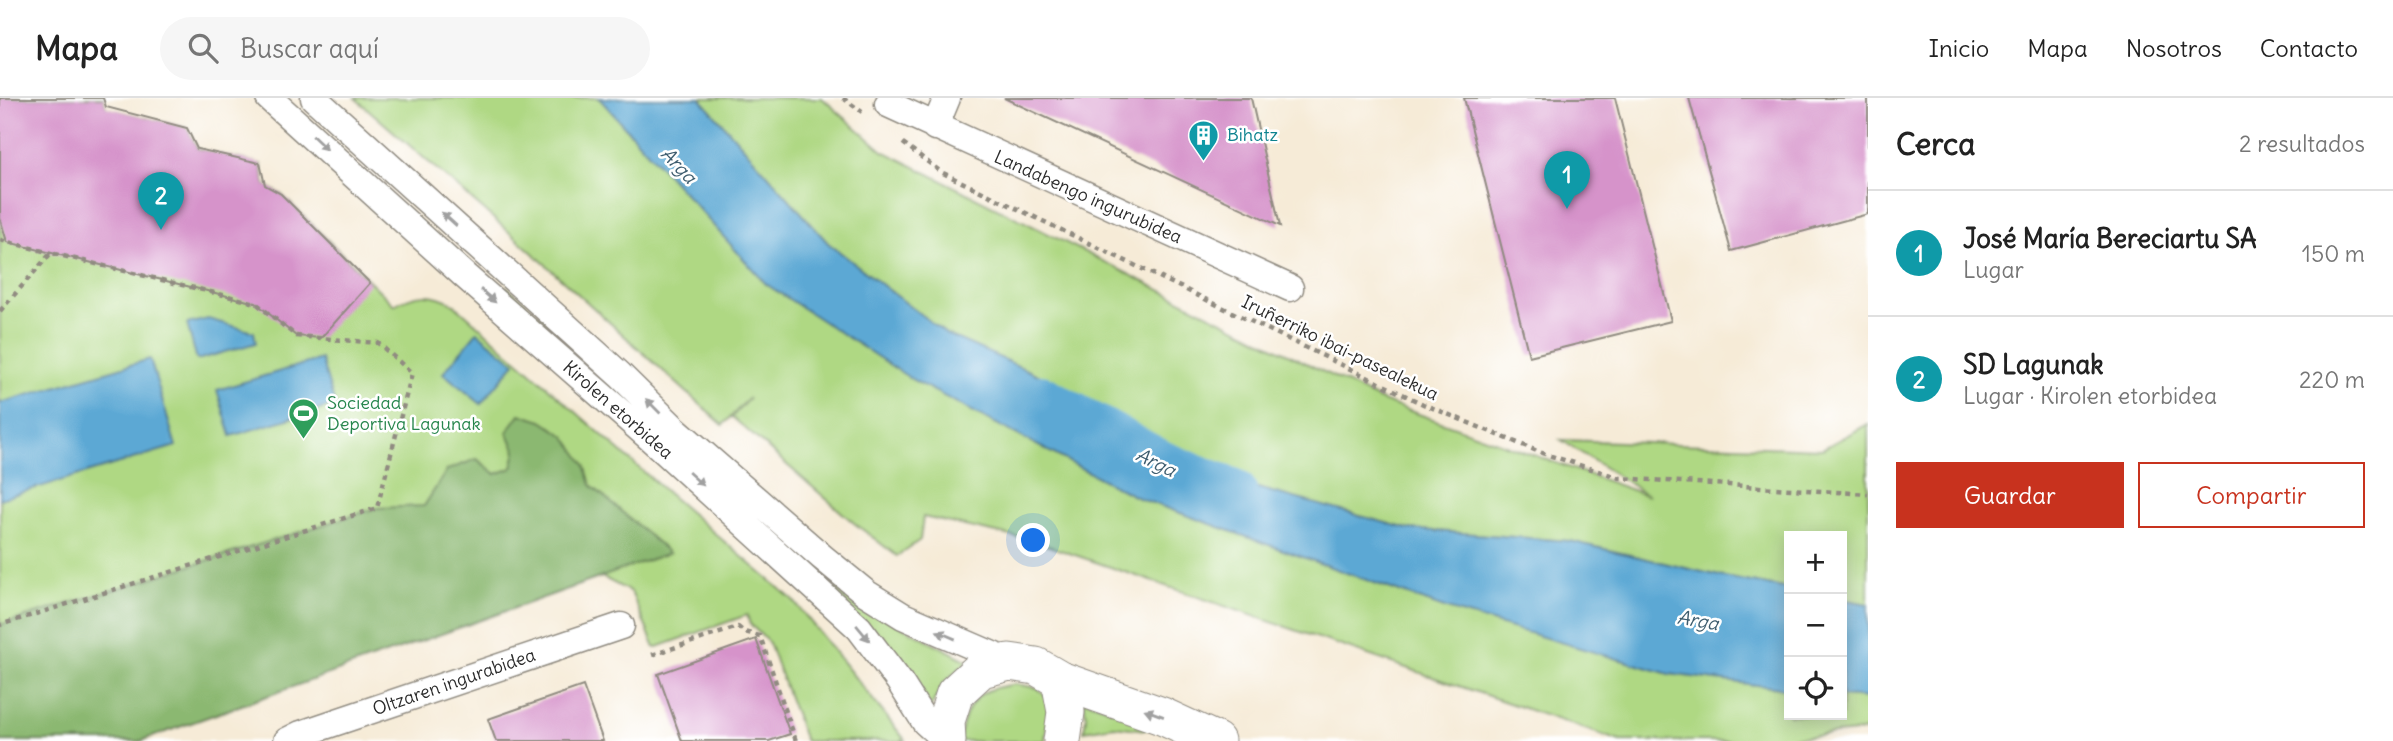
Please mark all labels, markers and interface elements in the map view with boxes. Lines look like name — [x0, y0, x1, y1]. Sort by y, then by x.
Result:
search box — [160, 17, 650, 80]
text: Mapa — [35, 27, 118, 69]
icon: search — [184, 29, 222, 67]
text: Buscar aquí — [240, 32, 379, 65]
text: Inicio — [1929, 33, 1989, 63]
text: Mapa — [2027, 33, 2088, 63]
text: Nosotros — [2126, 33, 2222, 63]
text: Contacto — [2260, 33, 2358, 63]
building icon: Bihatz — [1187, 118, 1221, 162]
place label: Bihatz — [1227, 123, 1279, 146]
text: Cerca — [1896, 125, 1975, 163]
text: 2 resultados — [2239, 129, 2365, 158]
one-way arrow — [311, 135, 328, 151]
water label: Arga — [656, 142, 703, 189]
street label: Landabengo ingurubidea — [991, 145, 1186, 248]
pin: 1 — [1544, 151, 1590, 209]
pin: 2 — [138, 172, 184, 230]
one-way arrow — [440, 211, 458, 227]
text: José María Bereciartu SA — [1963, 222, 2257, 255]
text: 1 — [1914, 239, 1924, 268]
text: 150 m — [2302, 239, 2365, 268]
text: Lugar — [1963, 255, 2024, 284]
one-way arrow — [480, 288, 497, 303]
street label: Iruñerriko ibai-pasealekua — [1238, 290, 1442, 405]
text: SD Lagunak — [1963, 348, 2104, 381]
street label: Kirolen etorbidea — [558, 355, 678, 464]
text: 2 — [1913, 365, 1925, 394]
text: 220 m — [2299, 365, 2365, 394]
text: Lugar · Kirolen etorbidea — [1963, 381, 2217, 410]
place label: Sociedad Deportiva Lagunak — [327, 391, 481, 435]
sports icon: Sociedad Deportiva Lagunak — [287, 396, 321, 440]
one-way arrow — [644, 398, 661, 415]
water label: Arga — [1132, 442, 1181, 482]
button: Guardar — [1896, 462, 2124, 528]
button: Compartir — [2138, 462, 2365, 528]
one-way arrow — [687, 471, 705, 487]
your location — [1016, 523, 1050, 557]
map controls — [1784, 531, 1847, 720]
button: + — [1784, 531, 1847, 594]
button: − — [1784, 594, 1847, 657]
water label: Arga — [1676, 605, 1721, 636]
one-way arrow — [855, 625, 870, 642]
one-way arrow — [936, 629, 957, 640]
street label: Oltzaren ingurabidea — [369, 643, 538, 720]
button: locate — [1784, 657, 1847, 720]
one-way arrow — [1143, 707, 1164, 718]

